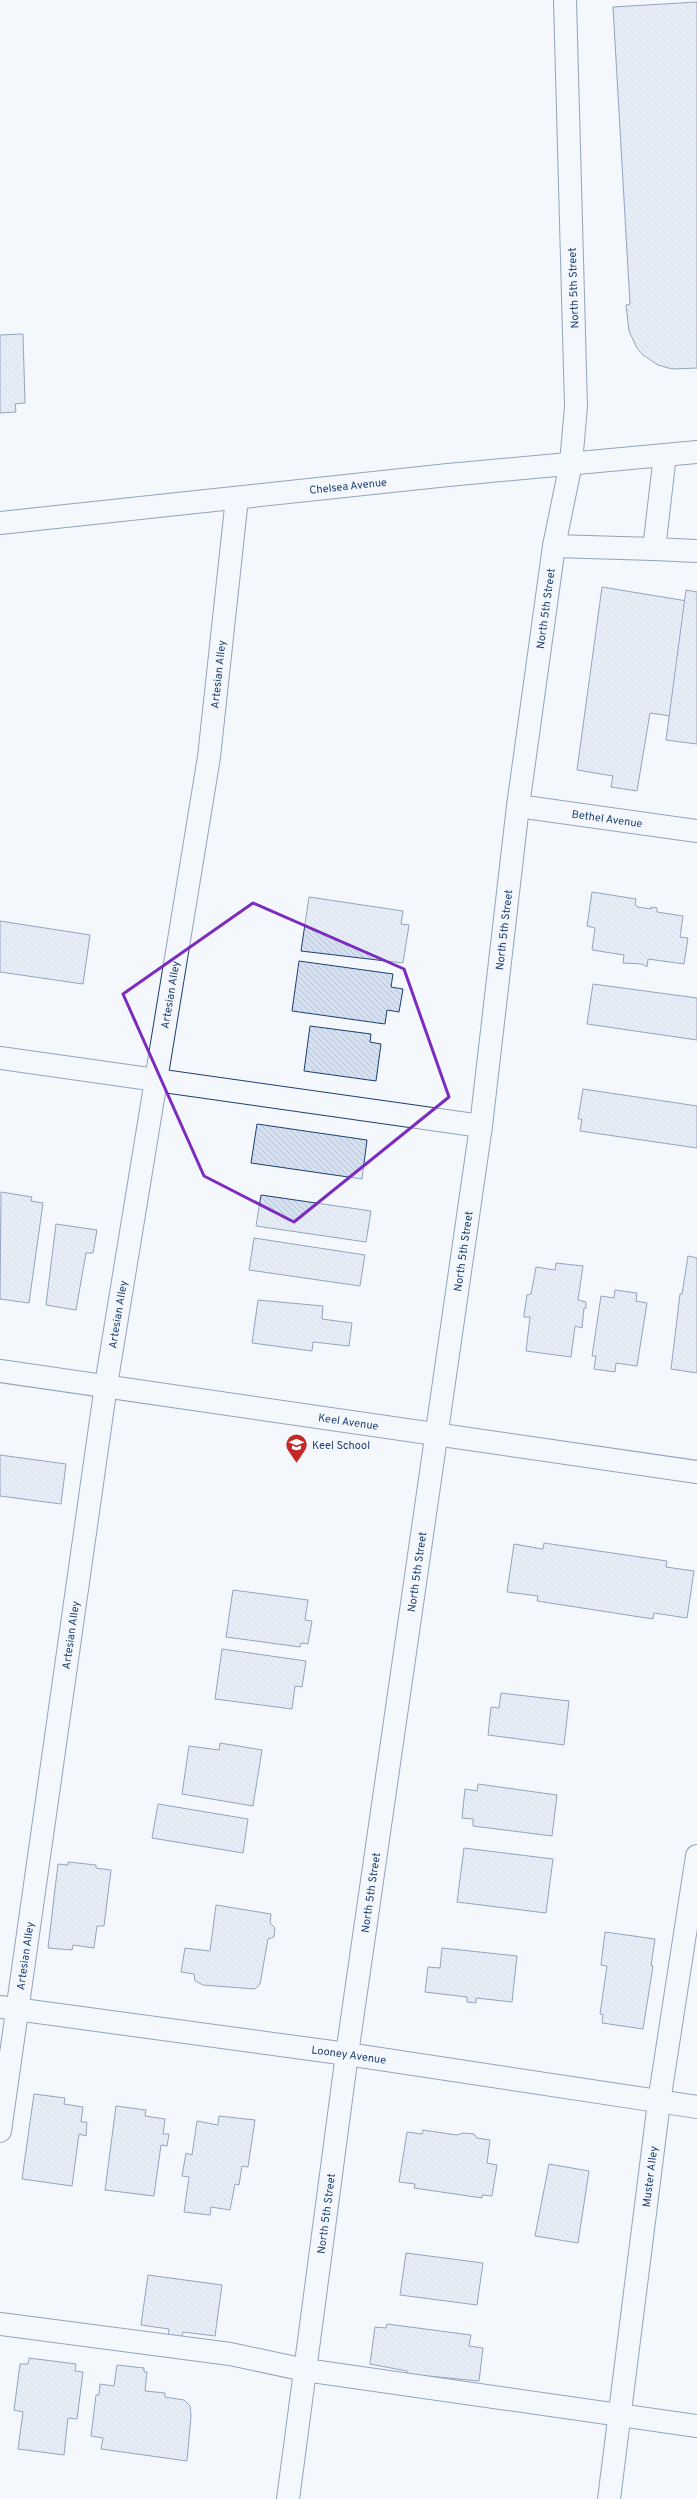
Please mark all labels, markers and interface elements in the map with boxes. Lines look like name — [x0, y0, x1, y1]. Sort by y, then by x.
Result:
street label: North 5th Street — [566, 247, 582, 329]
street label: Chelsea Avenue — [309, 476, 388, 498]
street label: North 5th Street — [534, 568, 559, 650]
street label: Artesian Alley — [208, 639, 230, 709]
street label: Bethel Avenue — [571, 808, 643, 831]
street label: North 5th Street — [493, 889, 516, 971]
street label: Artesian Alley — [159, 960, 184, 1030]
street label: North 5th Street — [451, 1210, 477, 1292]
street label: Artesian Alley — [106, 1279, 131, 1350]
street label: Keel Avenue — [317, 1411, 379, 1434]
school or university icon: Keel School — [284, 1432, 310, 1465]
place label: Keel School — [312, 1439, 370, 1453]
street label: North 5th Street — [405, 1531, 430, 1613]
street label: Artesian Alley — [60, 1600, 83, 1670]
street label: North 5th Street — [359, 1852, 384, 1934]
street label: Artesian Alley — [14, 1921, 38, 1991]
street label: Looney Avenue — [310, 2043, 387, 2068]
street label: Muster Alley — [640, 2145, 661, 2208]
street label: North 5th Street — [315, 2173, 339, 2255]

